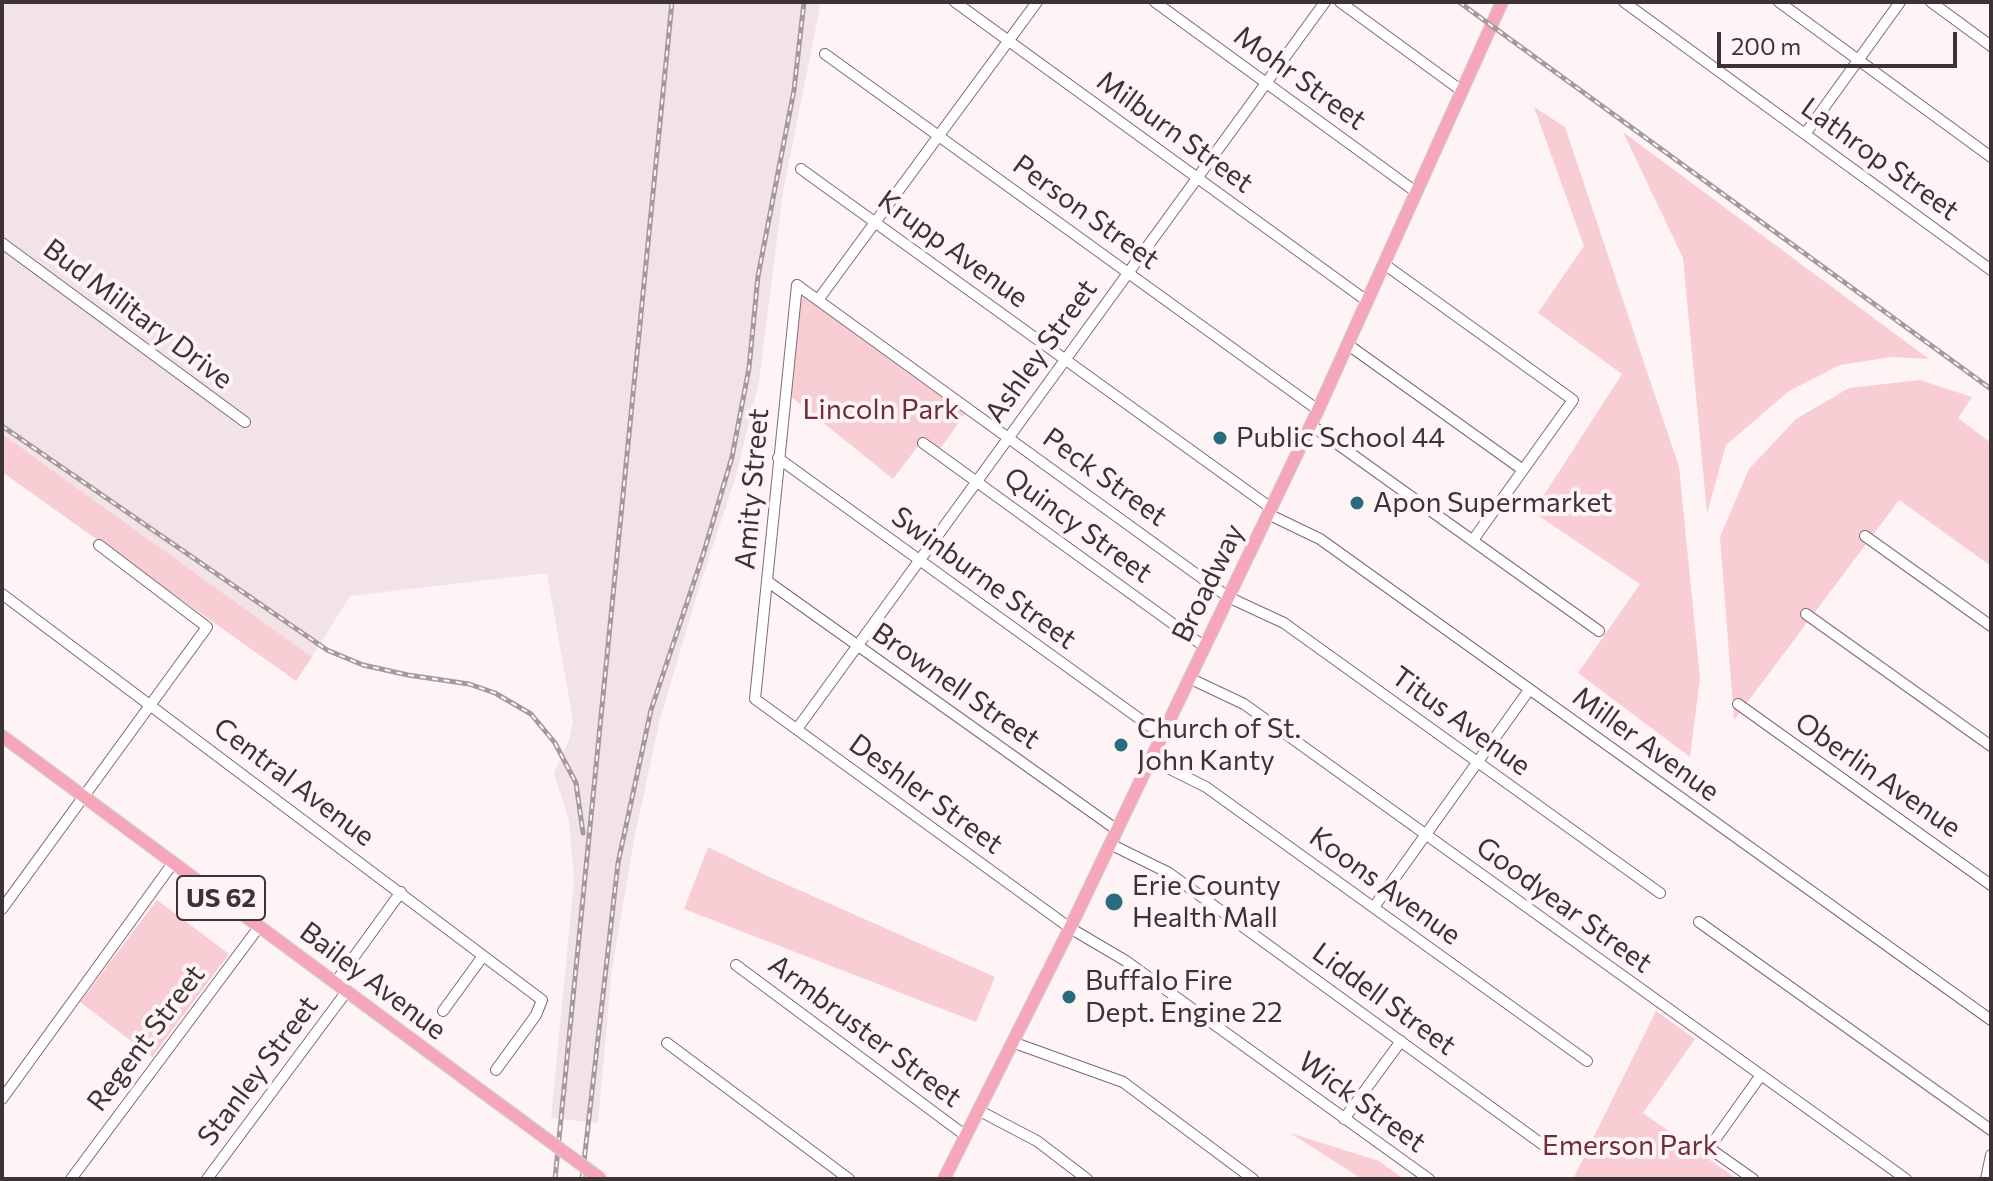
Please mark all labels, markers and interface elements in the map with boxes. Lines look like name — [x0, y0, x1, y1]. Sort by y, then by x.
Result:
scale bar — [1721, 16, 1961, 66]
street label: Mohr Street — [1227, 19, 1373, 137]
text: 200 m — [1731, 31, 1801, 60]
street label: Milburn Street — [1090, 64, 1260, 200]
street label: Lathrop Street — [1795, 91, 1965, 227]
street label: Person Street — [1006, 148, 1166, 276]
street label: Krupp Avenue — [871, 183, 1035, 315]
street label: Bud Military Drive — [37, 232, 239, 396]
street label: Ashley Street — [978, 273, 1104, 429]
park label: Lincoln Park — [803, 393, 959, 427]
street label: Amity Street — [728, 407, 776, 571]
street label: Peck Street — [1036, 421, 1174, 533]
place label: Public School 44 — [1236, 421, 1445, 455]
marker: Public School 44 — [1211, 429, 1229, 447]
street label: Quincy Street — [998, 460, 1158, 590]
place label: Apon Supermarket — [1373, 486, 1612, 520]
marker: Apon Supermarket — [1348, 494, 1366, 512]
street label: Swinburne Street — [885, 500, 1083, 656]
street label: Broadway — [1165, 518, 1251, 648]
street label: Brownell Street — [866, 616, 1046, 756]
street label: Titus Avenue — [1385, 659, 1537, 783]
street label: Miller Avenue — [1566, 680, 1726, 808]
street label: Oberlin Avenue — [1789, 705, 1967, 845]
street label: Central Avenue — [207, 711, 381, 853]
place label: Church of St. John Kanty — [1137, 712, 1301, 778]
street label: Deshler Street — [843, 727, 1009, 861]
marker: Church of St. John Kanty — [1112, 736, 1130, 754]
street label: Koons Avenue — [1303, 820, 1467, 952]
street label: Goodyear Street — [1469, 830, 1659, 980]
place label: Erie County Health Mall — [1132, 869, 1281, 935]
road number: US 62 — [177, 876, 265, 920]
marker: Erie County Health Mall — [1103, 891, 1125, 913]
street label: Bailey Avenue — [293, 915, 453, 1047]
street label: Liddell Street — [1306, 936, 1462, 1062]
street label: Armbruster Street — [762, 948, 968, 1114]
street label: Regent Street — [80, 958, 212, 1118]
place label: Buffalo Fire Dept. Engine 22 — [1085, 964, 1282, 1030]
marker: Buffalo Fire Dept. Engine 22 — [1060, 988, 1078, 1006]
street label: Stanley Street — [191, 989, 325, 1153]
street label: Wick Street — [1292, 1045, 1432, 1159]
park label: Emerson Park — [1542, 1129, 1718, 1163]

